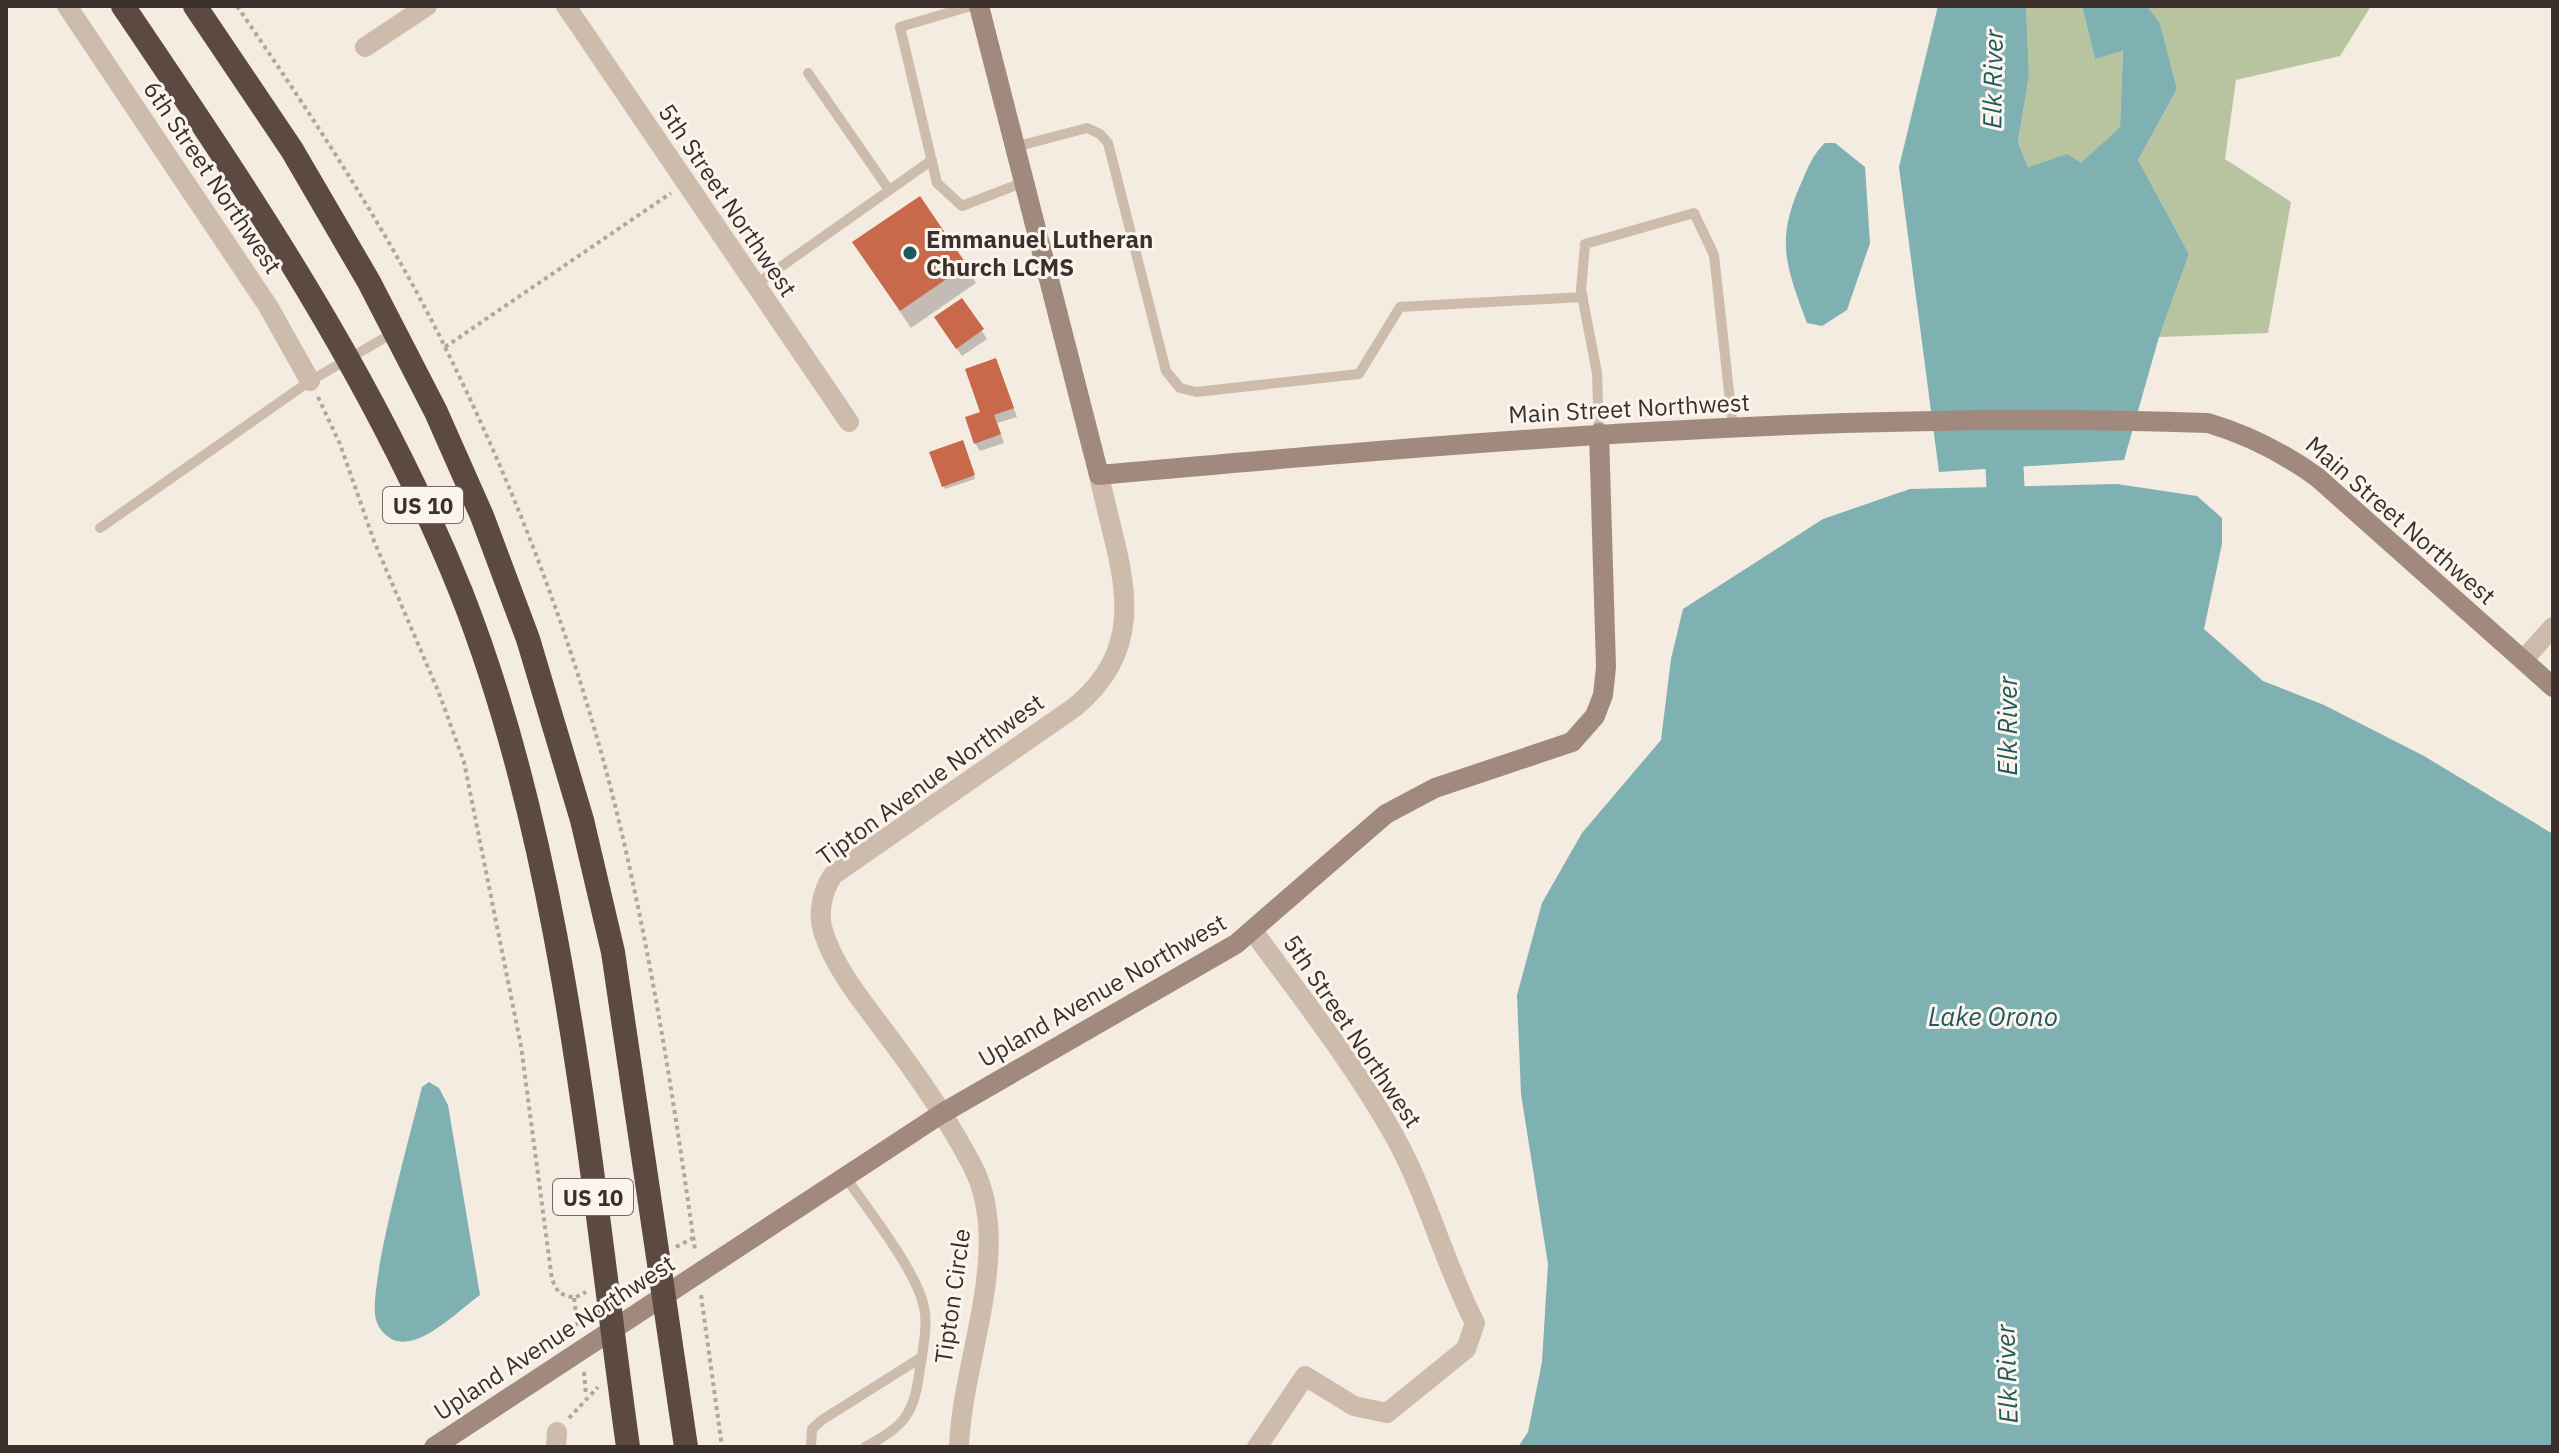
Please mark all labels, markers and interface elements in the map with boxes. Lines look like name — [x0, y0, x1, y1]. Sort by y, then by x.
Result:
water label: Elk River — [1974, 27, 2010, 129]
street label: 6th Street Northwest — [136, 74, 290, 280]
street label: 5th Street Northwest — [651, 97, 805, 303]
place label: Emmanuel Lutheran Church LCMS — [926, 223, 1153, 283]
marker: Emmanuel Lutheran Church LCMS — [901, 244, 919, 262]
street label: Main Street Northwest — [1507, 386, 1751, 430]
street label: Main Street Northwest — [2299, 429, 2503, 611]
road number: US 10 — [383, 487, 463, 523]
water label: Elk River — [1990, 675, 2024, 776]
street label: Tipton Avenue Northwest — [810, 686, 1050, 872]
street label: Upland Avenue Northwest — [972, 906, 1232, 1074]
street label: 5th Street Northwest — [1276, 928, 1430, 1134]
water label: Lake Orono — [1928, 999, 2058, 1033]
road number: US 10 — [553, 1179, 633, 1215]
street label: Tipton Circle — [927, 1226, 977, 1366]
street label: Upland Avenue Northwest — [427, 1247, 681, 1427]
water label: Elk River — [1987, 1322, 2025, 1424]

